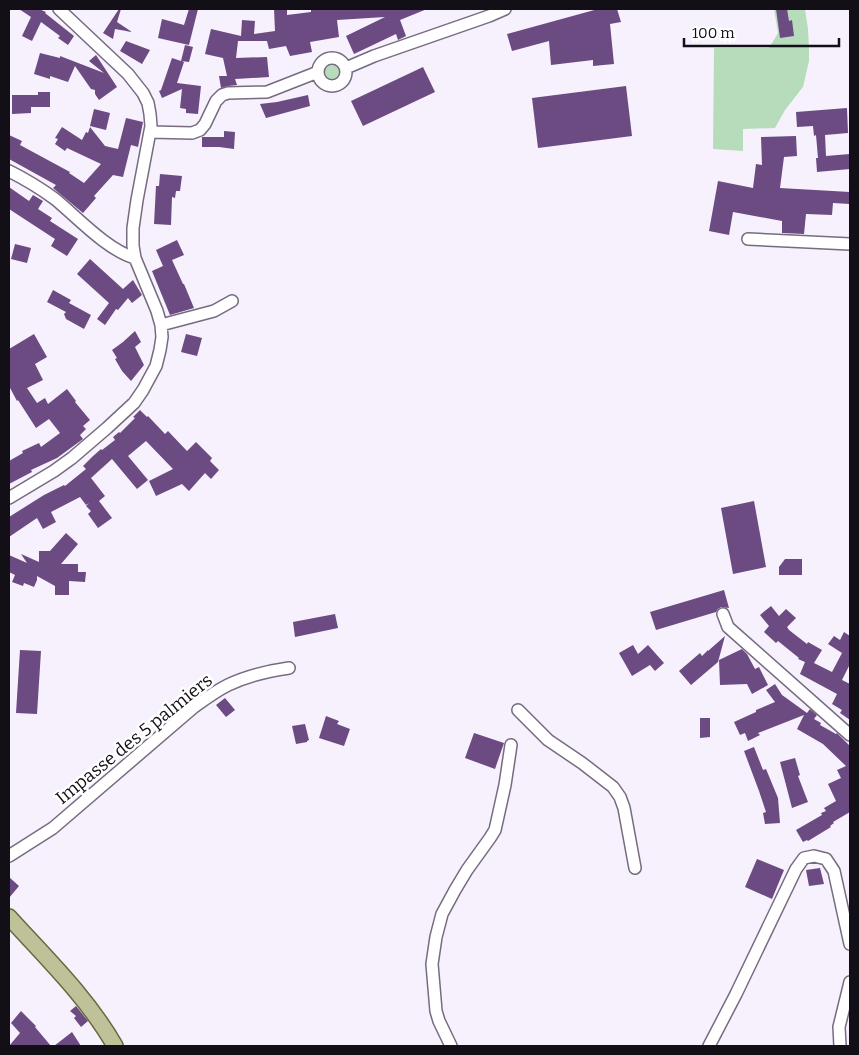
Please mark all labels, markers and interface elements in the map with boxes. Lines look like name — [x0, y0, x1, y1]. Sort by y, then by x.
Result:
scale bar — [684, 15, 839, 47]
text: 100 m — [692, 24, 735, 42]
street label: Impasse des 5 palmiers — [51, 669, 217, 809]

